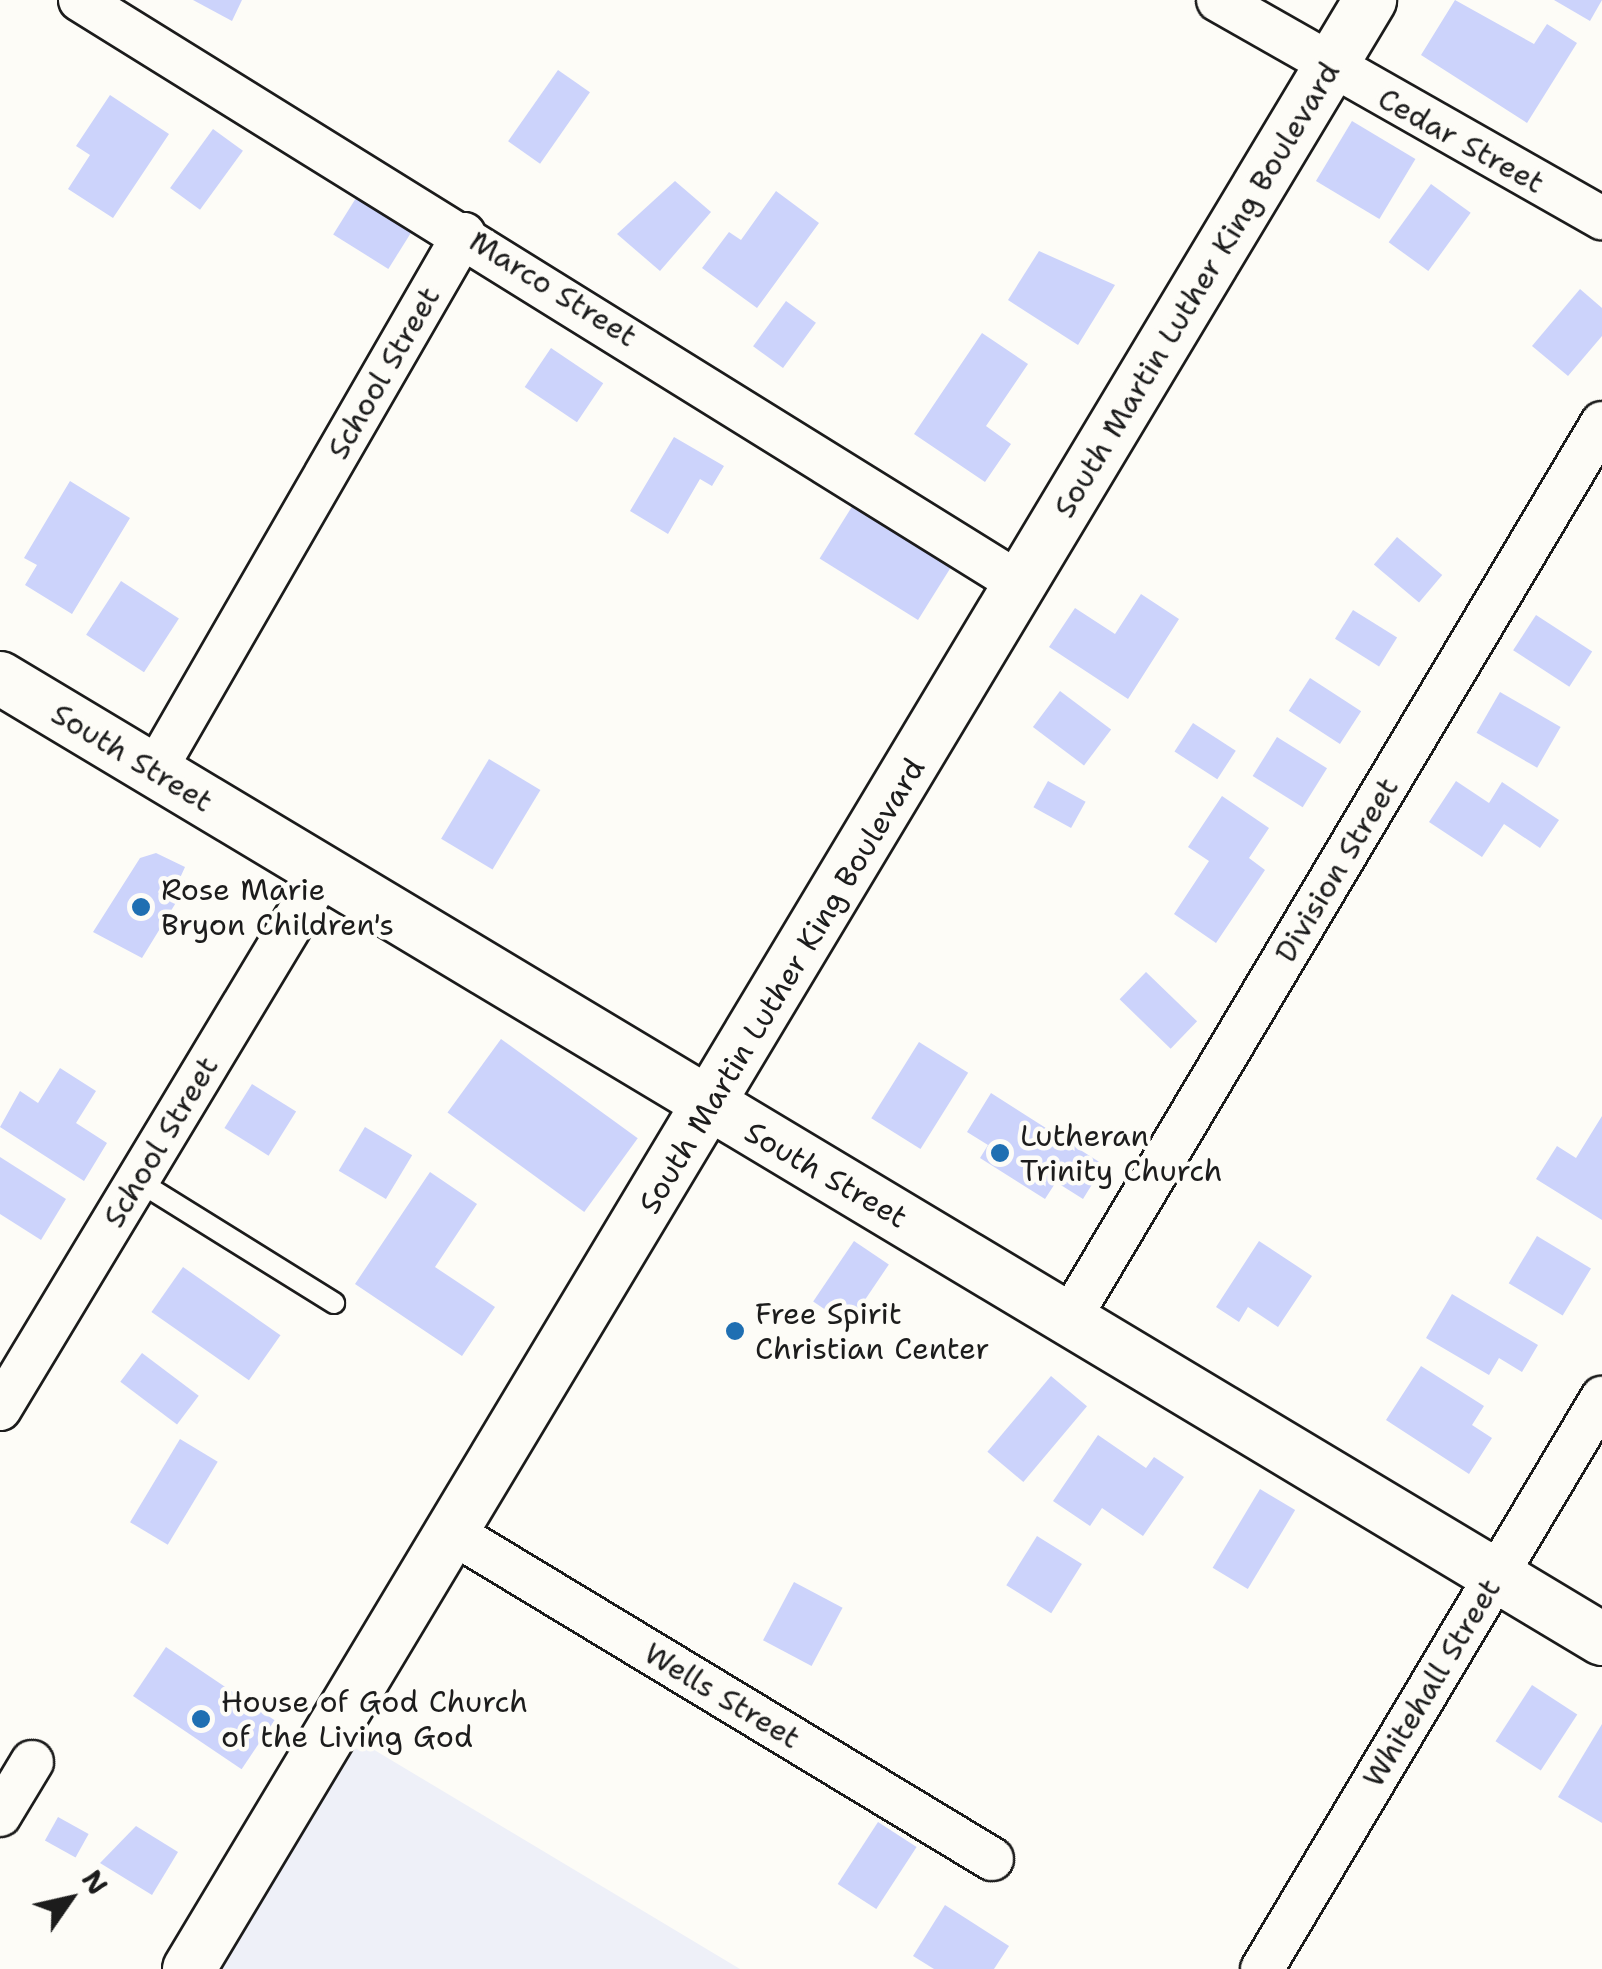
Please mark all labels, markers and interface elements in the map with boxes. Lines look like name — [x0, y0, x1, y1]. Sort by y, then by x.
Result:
street label: South Martin Luther King Boulevard — [1046, 56, 1348, 524]
street label: Cedar Street — [1372, 81, 1550, 201]
street label: Marco Street — [463, 223, 643, 355]
street label: School Street — [320, 281, 448, 465]
street label: South Street — [45, 696, 219, 820]
street label: South Martin Luther King Boulevard — [631, 752, 933, 1220]
street label: Division Street — [1268, 771, 1406, 969]
place label: Rose Marie Bryon Children's — [161, 872, 394, 942]
marker: Rose Marie Bryon Children's — [130, 896, 152, 918]
street label: School Street — [96, 1050, 226, 1234]
street label: South Street — [738, 1114, 914, 1236]
place label: Lutheran Trinity Church — [1020, 1118, 1223, 1188]
marker: Lutheran Trinity Church — [989, 1142, 1011, 1164]
place label: Free Spirit Christian Center — [755, 1296, 990, 1366]
marker: Free Spirit Christian Center — [724, 1320, 746, 1342]
street label: Whitehall Street — [1356, 1572, 1508, 1794]
street label: Wells Street — [637, 1635, 807, 1757]
place label: House of God Church of the Living God — [221, 1684, 528, 1754]
marker: House of God Church of the Living God — [190, 1708, 212, 1730]
north arrow — [20, 1849, 120, 1949]
text: N — [73, 1862, 117, 1902]

